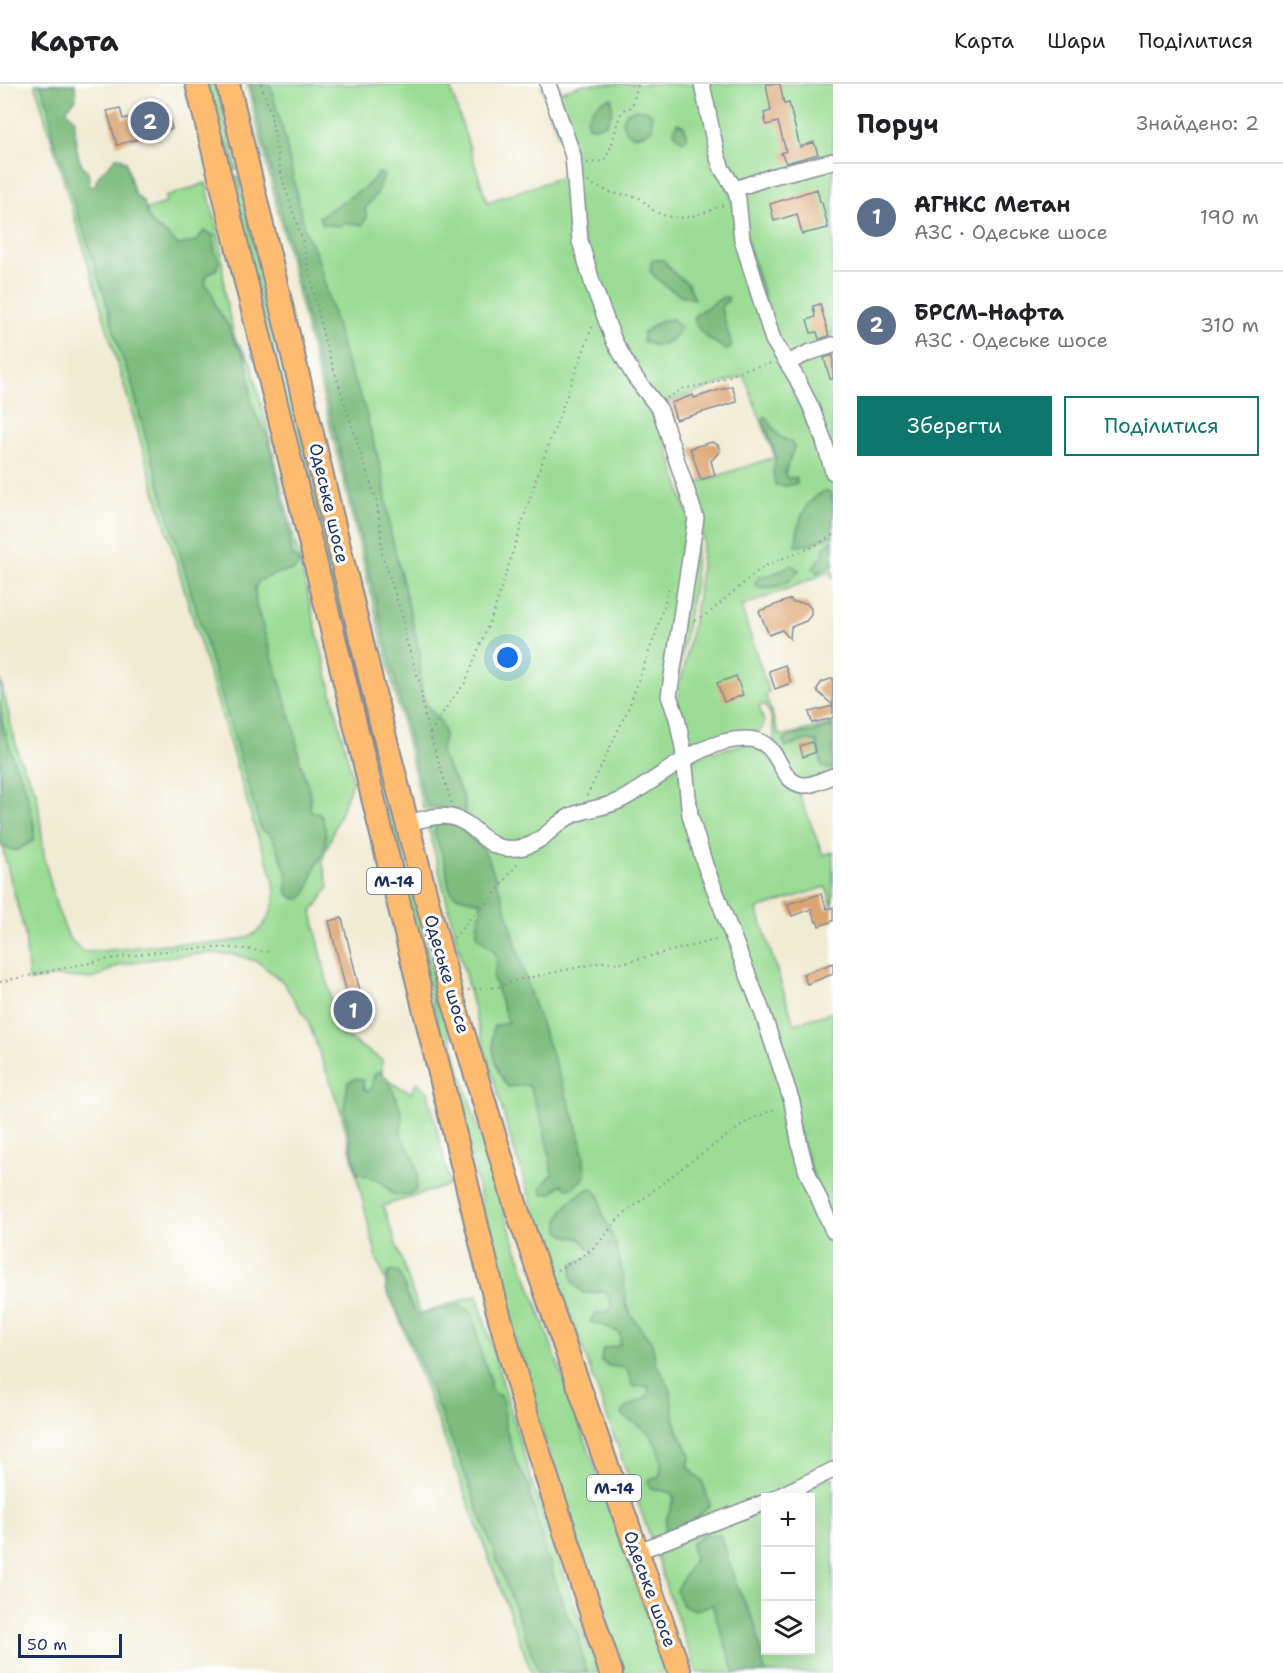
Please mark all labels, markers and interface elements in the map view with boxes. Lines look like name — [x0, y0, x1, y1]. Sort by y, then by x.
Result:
text: Карта — [30, 22, 119, 60]
text: Карта — [954, 27, 1014, 55]
text: Шари — [1047, 27, 1105, 55]
text: Поділитися — [1138, 27, 1253, 55]
pin: 2 — [130, 99, 170, 144]
text: Поруч — [857, 106, 939, 141]
text: Знайдено: 2 — [1136, 110, 1259, 136]
text: АГНКС Метан — [914, 190, 1070, 219]
text: 1 — [872, 204, 881, 230]
text: 190 m — [1200, 204, 1259, 230]
text: АЗС · Одеське шосе — [914, 219, 1108, 245]
text: БРСМ-Нафта — [914, 298, 1064, 327]
text: 2 — [870, 312, 884, 338]
text: 310 m — [1200, 312, 1259, 338]
text: АЗС · Одеське шосе — [914, 327, 1108, 353]
button: Зберегти — [857, 396, 1052, 456]
button: Поділитися — [1064, 396, 1259, 456]
street label: Одеське шосе — [304, 441, 354, 565]
your location — [493, 643, 522, 672]
road number: М-14 — [367, 868, 421, 894]
street label: Одеське шосе — [419, 912, 475, 1036]
pin: 1 — [334, 988, 372, 1032]
road number: М-14 — [587, 1475, 641, 1501]
map controls — [761, 1493, 815, 1655]
button: + — [761, 1493, 815, 1547]
street label: Одеське шосе — [618, 1527, 682, 1651]
button: − — [761, 1547, 815, 1601]
button: layers — [761, 1601, 815, 1655]
scale bar — [18, 1631, 122, 1658]
text: 50 m — [27, 1634, 67, 1655]

